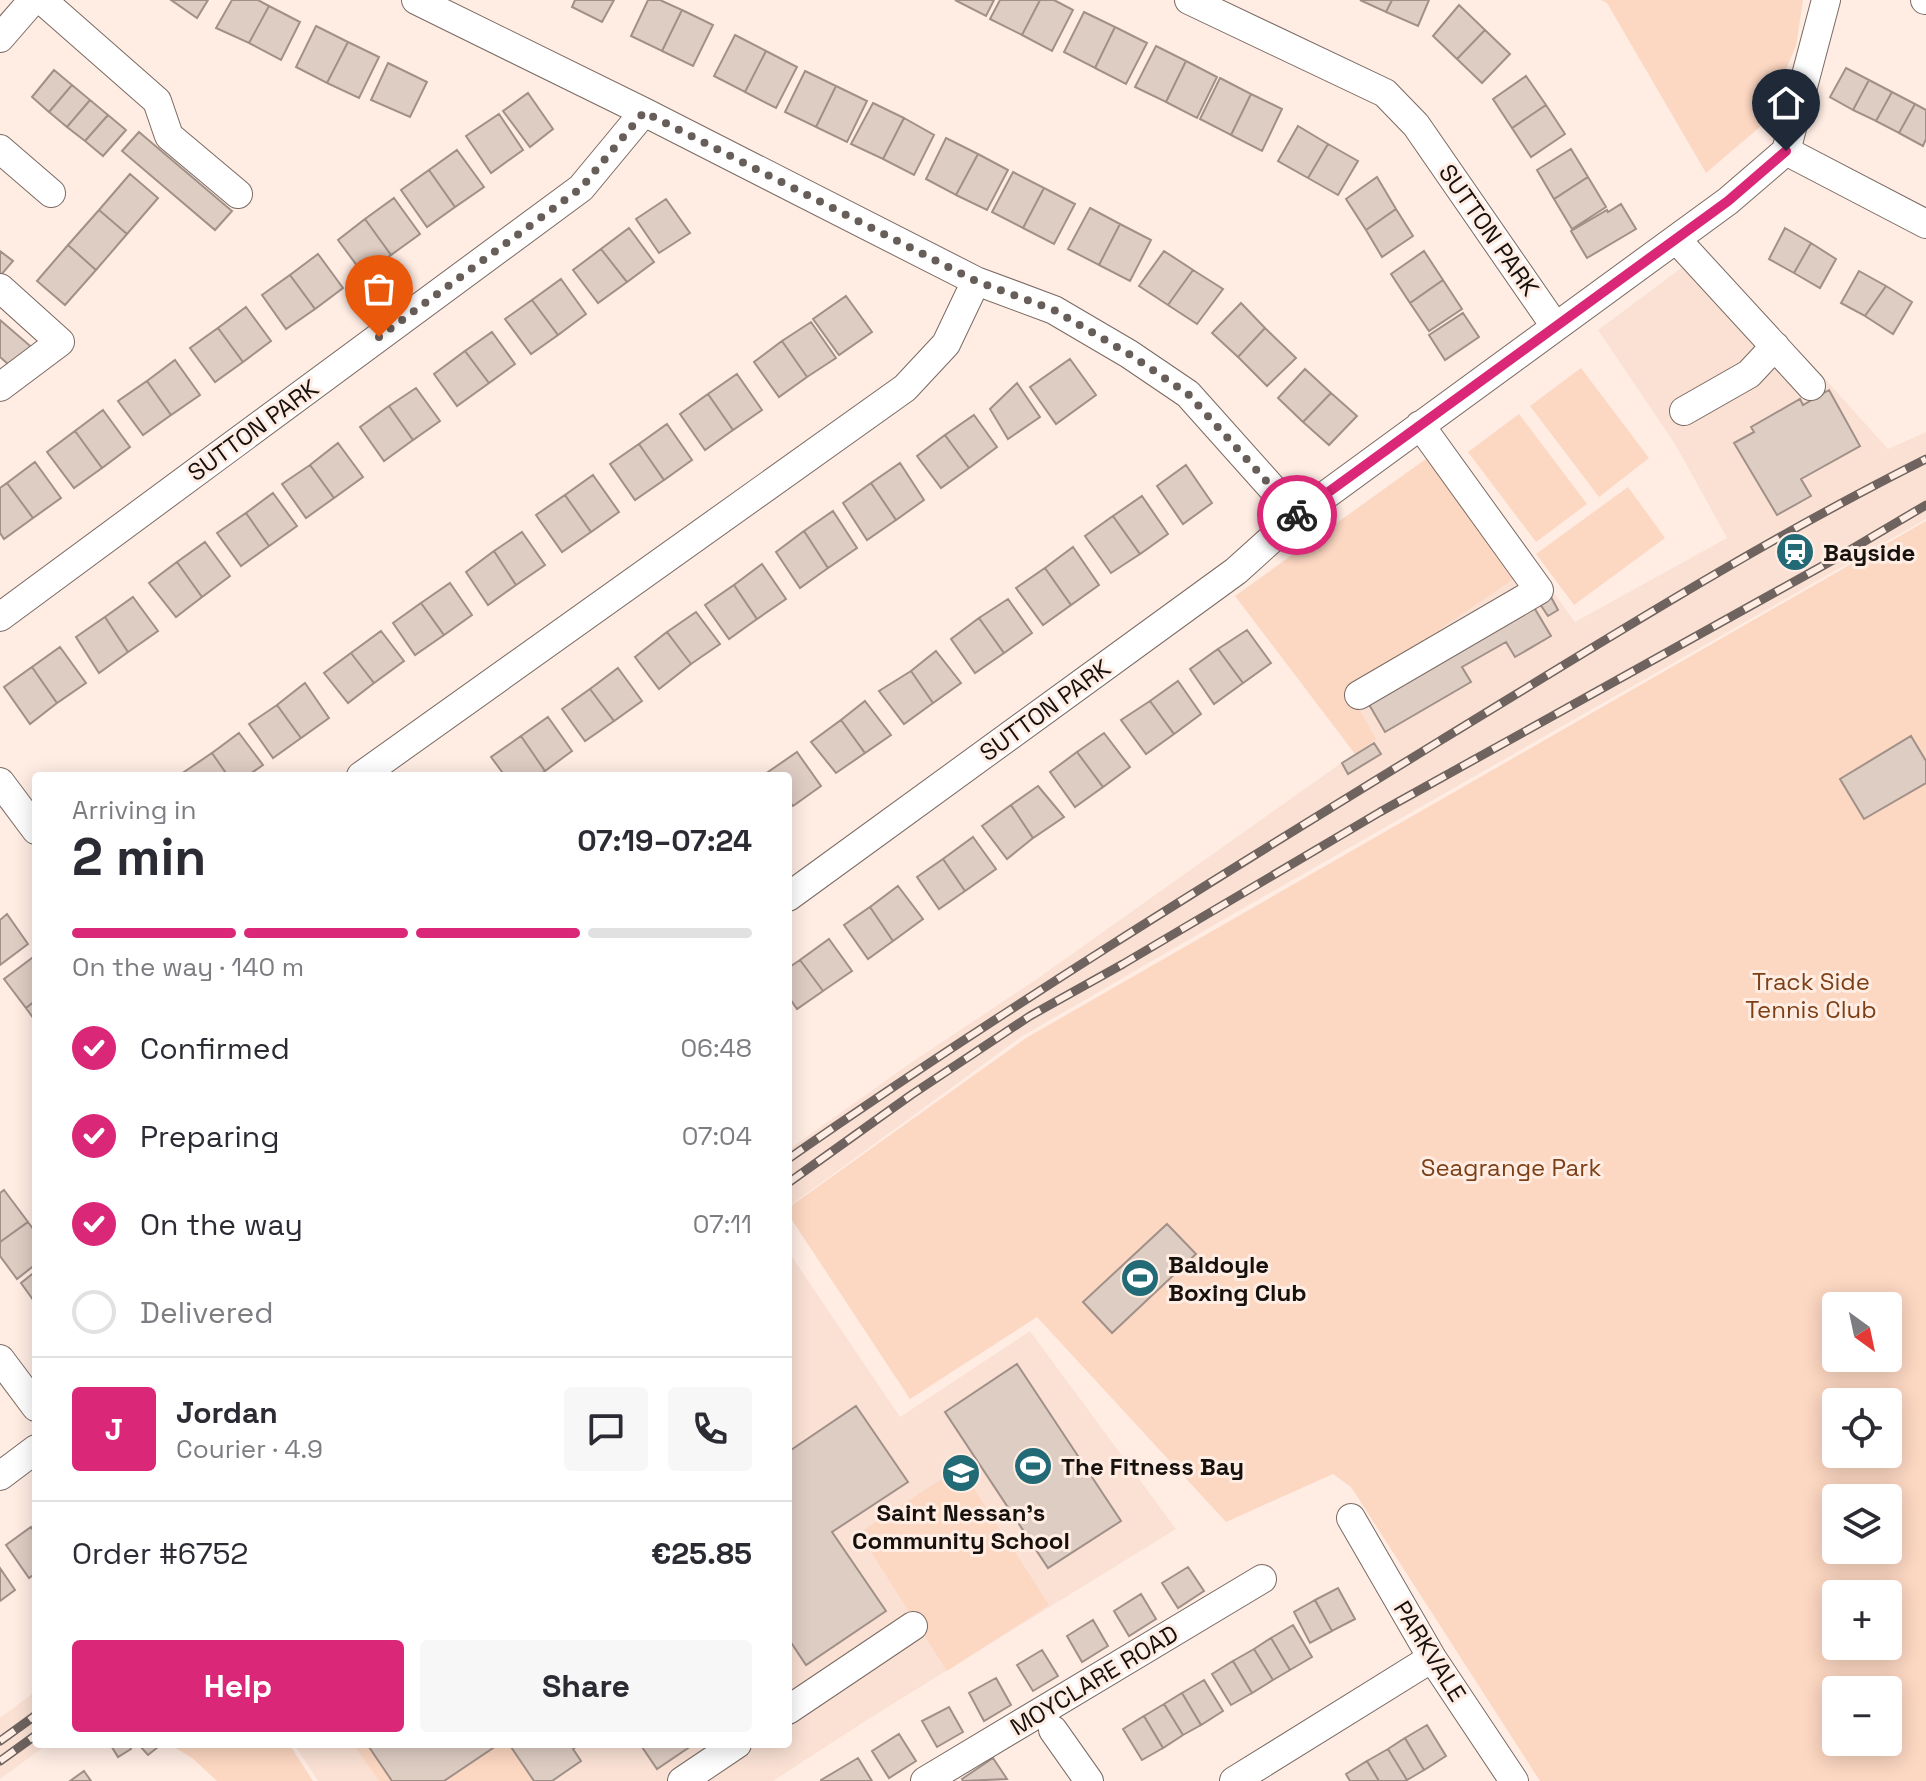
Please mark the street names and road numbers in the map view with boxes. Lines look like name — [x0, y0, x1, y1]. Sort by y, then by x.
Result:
street label: SUTTON PARK — [1432, 158, 1546, 302]
street label: SUTTON PARK — [181, 372, 325, 488]
street label: SUTTON PARK — [973, 652, 1117, 768]
street label: PARKVALE — [1387, 1595, 1473, 1707]
street label: MOYCLARE ROAD — [1004, 1618, 1184, 1742]

